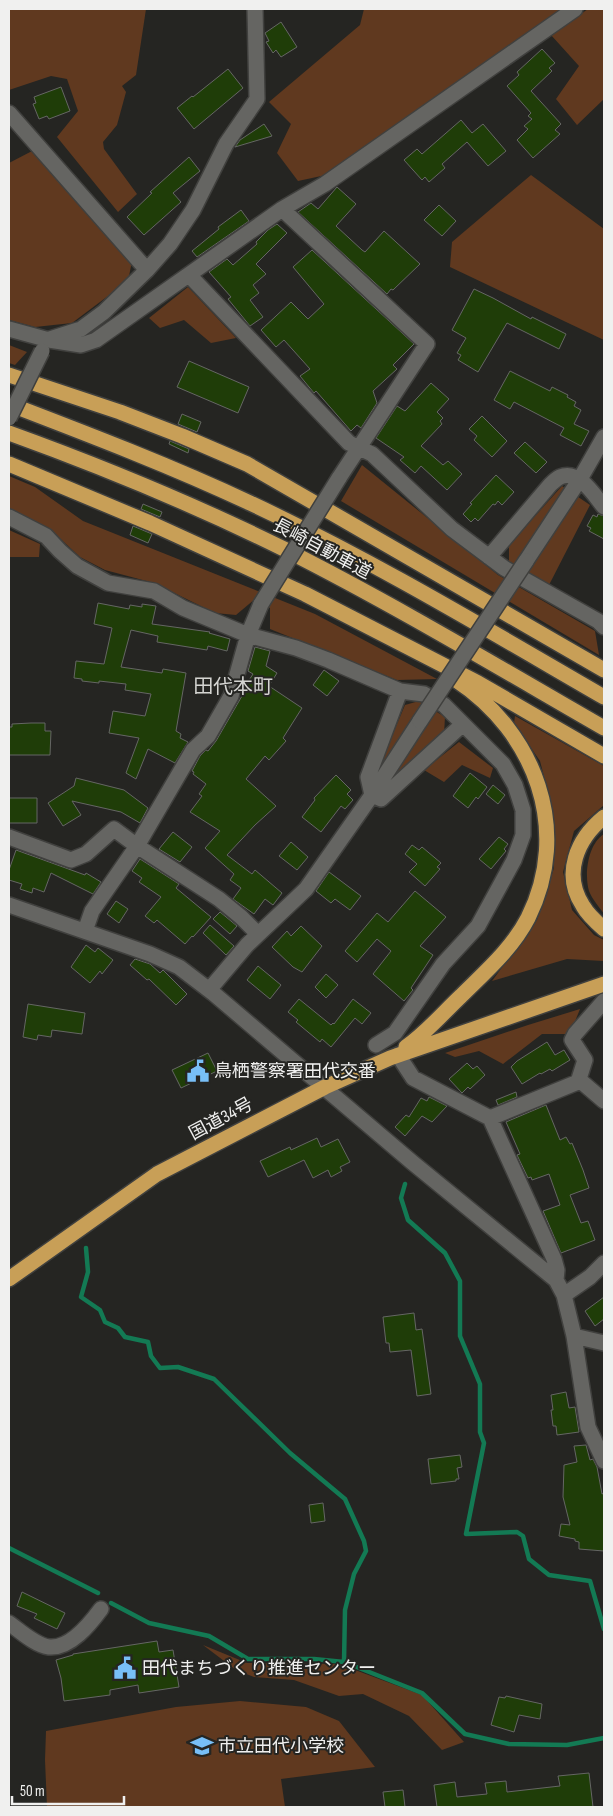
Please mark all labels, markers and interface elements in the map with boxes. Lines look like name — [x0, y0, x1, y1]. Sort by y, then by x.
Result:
street label: 長崎自動車道 — [269, 514, 375, 584]
district label: 田代本町 — [193, 675, 273, 699]
public building icon: 鳥栖警察署田代交番 — [185, 1058, 211, 1084]
place label: 鳥栖警察署田代交番 — [214, 1061, 376, 1082]
street label: 国道34号 — [186, 1094, 256, 1144]
public building icon: 田代まちづくり推進センター — [112, 1655, 138, 1681]
place label: 田代まちづくり推進センター — [142, 1658, 376, 1679]
school or university icon: 市立田代小学校 — [189, 1733, 215, 1759]
place label: 市立田代小学校 — [218, 1736, 344, 1757]
scale bar — [12, 1774, 125, 1806]
text: 50 m — [20, 1782, 45, 1801]

